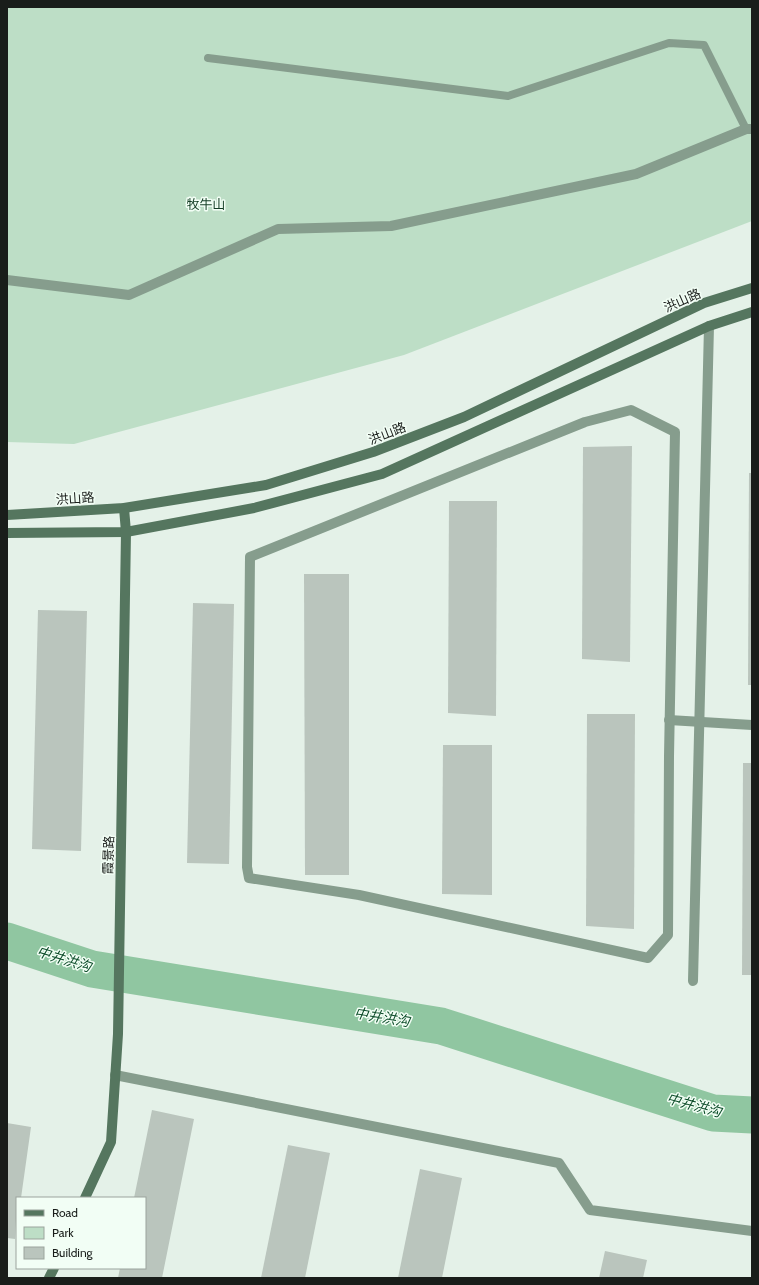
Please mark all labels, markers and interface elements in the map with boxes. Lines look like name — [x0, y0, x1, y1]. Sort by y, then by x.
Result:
park label: 牧牛山 — [186, 196, 226, 212]
street label: 洪山路 — [661, 285, 703, 315]
street label: 洪山路 — [366, 419, 408, 447]
street label: 洪山路 — [55, 489, 95, 507]
street label: 霞景路 — [99, 835, 117, 875]
water label: 中井洪沟 — [35, 942, 95, 976]
water label: 中井洪沟 — [353, 1004, 413, 1031]
water label: 中井洪沟 — [665, 1089, 725, 1121]
legend — [16, 1197, 146, 1269]
text: Road — [52, 1205, 78, 1220]
text: Park — [52, 1225, 74, 1240]
text: Building — [52, 1245, 94, 1260]

